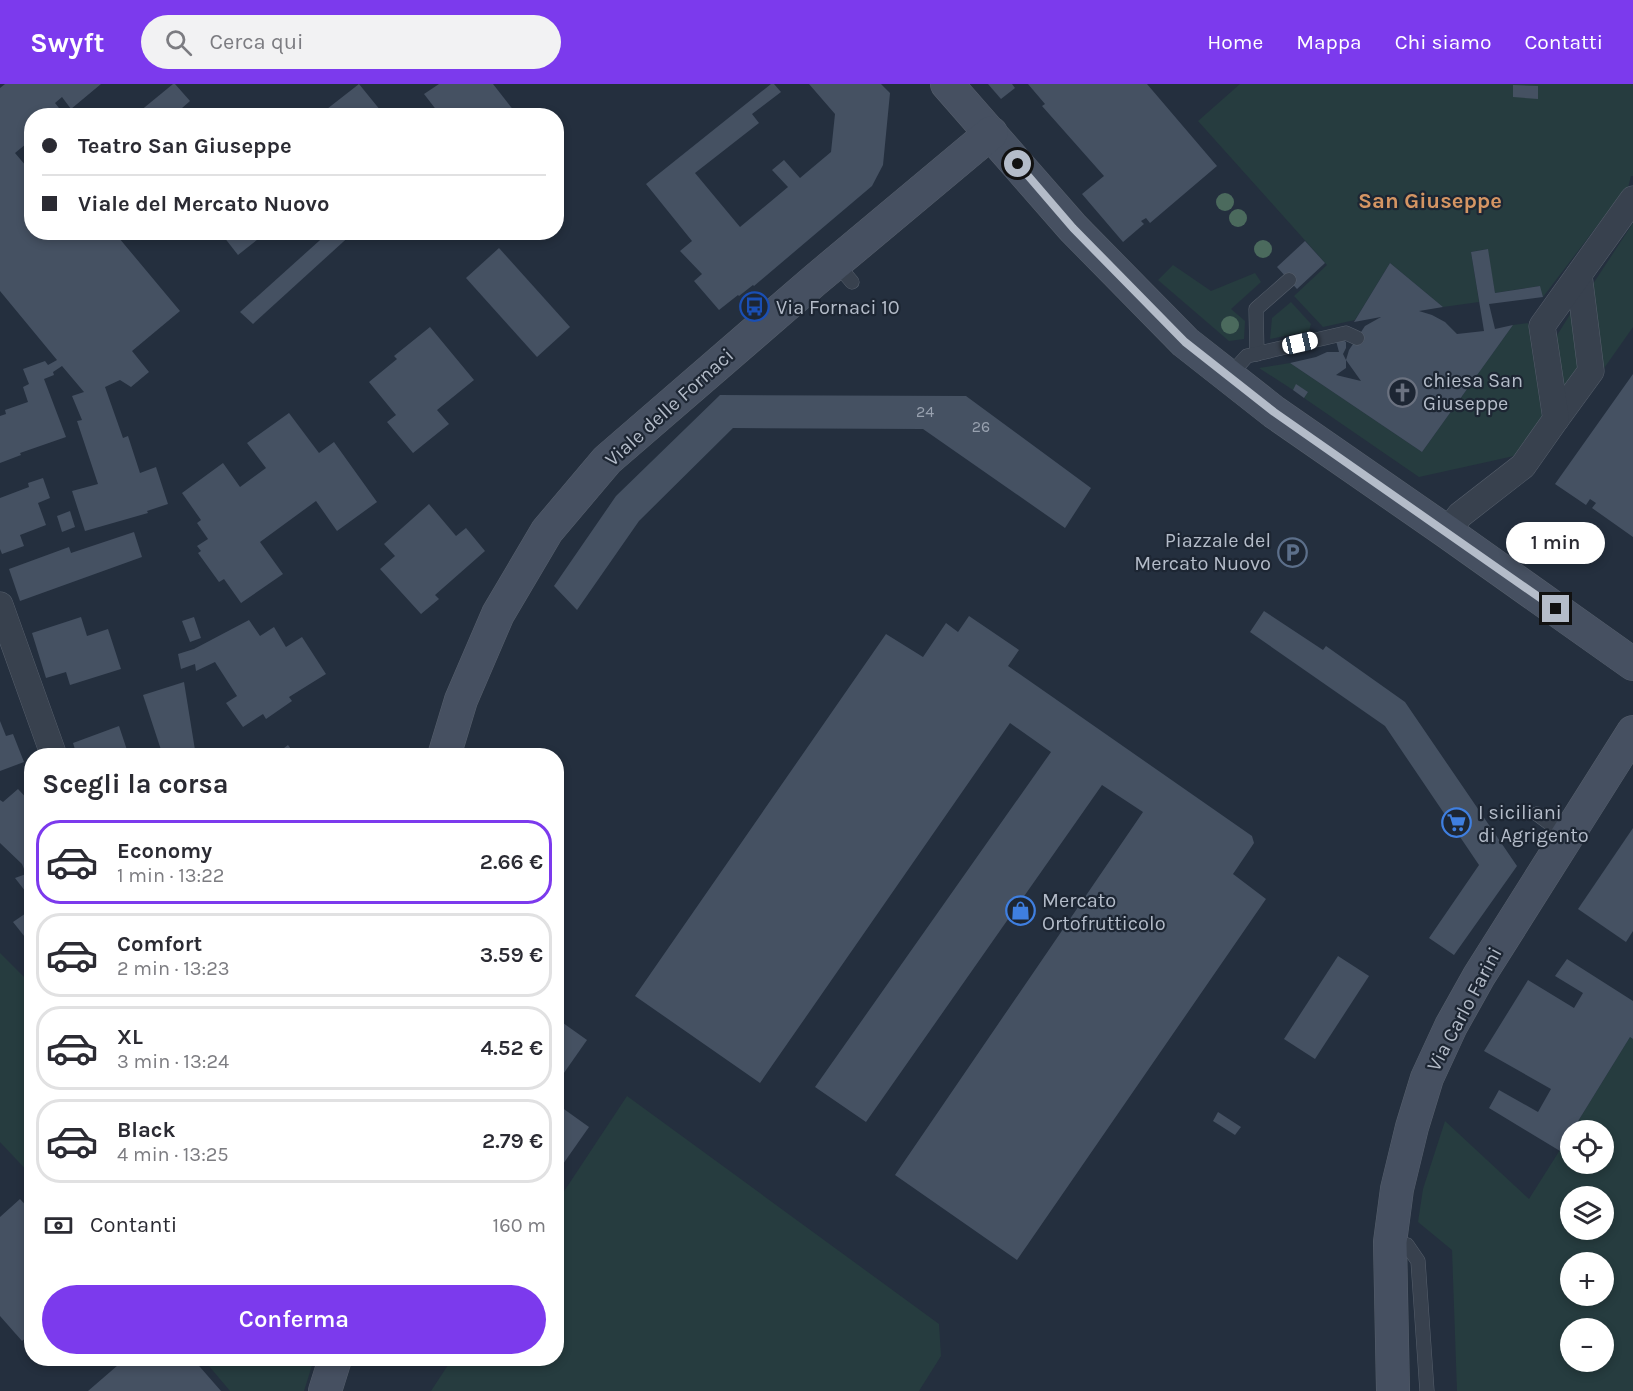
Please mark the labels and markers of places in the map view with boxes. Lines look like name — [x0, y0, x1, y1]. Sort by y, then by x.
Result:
bus stop icon: Via Fornaci 10 — [739, 291, 771, 323]
place label: Via Fornaci 10 — [776, 296, 900, 319]
place label: chiesa San Giuseppe — [1423, 369, 1523, 415]
church icon: chiesa San Giuseppe — [1386, 376, 1418, 408]
place label: Piazzale del Mercato Nuovo — [1134, 529, 1271, 575]
parking icon: Piazzale del Mercato Nuovo — [1276, 536, 1308, 568]
place label: I siciliani di Agrigento — [1478, 801, 1589, 847]
supermarket icon: I siciliani di Agrigento — [1441, 807, 1473, 839]
place label: Mercato Ortofrutticolo — [1042, 889, 1166, 935]
shop icon: Mercato Ortofrutticolo — [1005, 895, 1037, 927]

